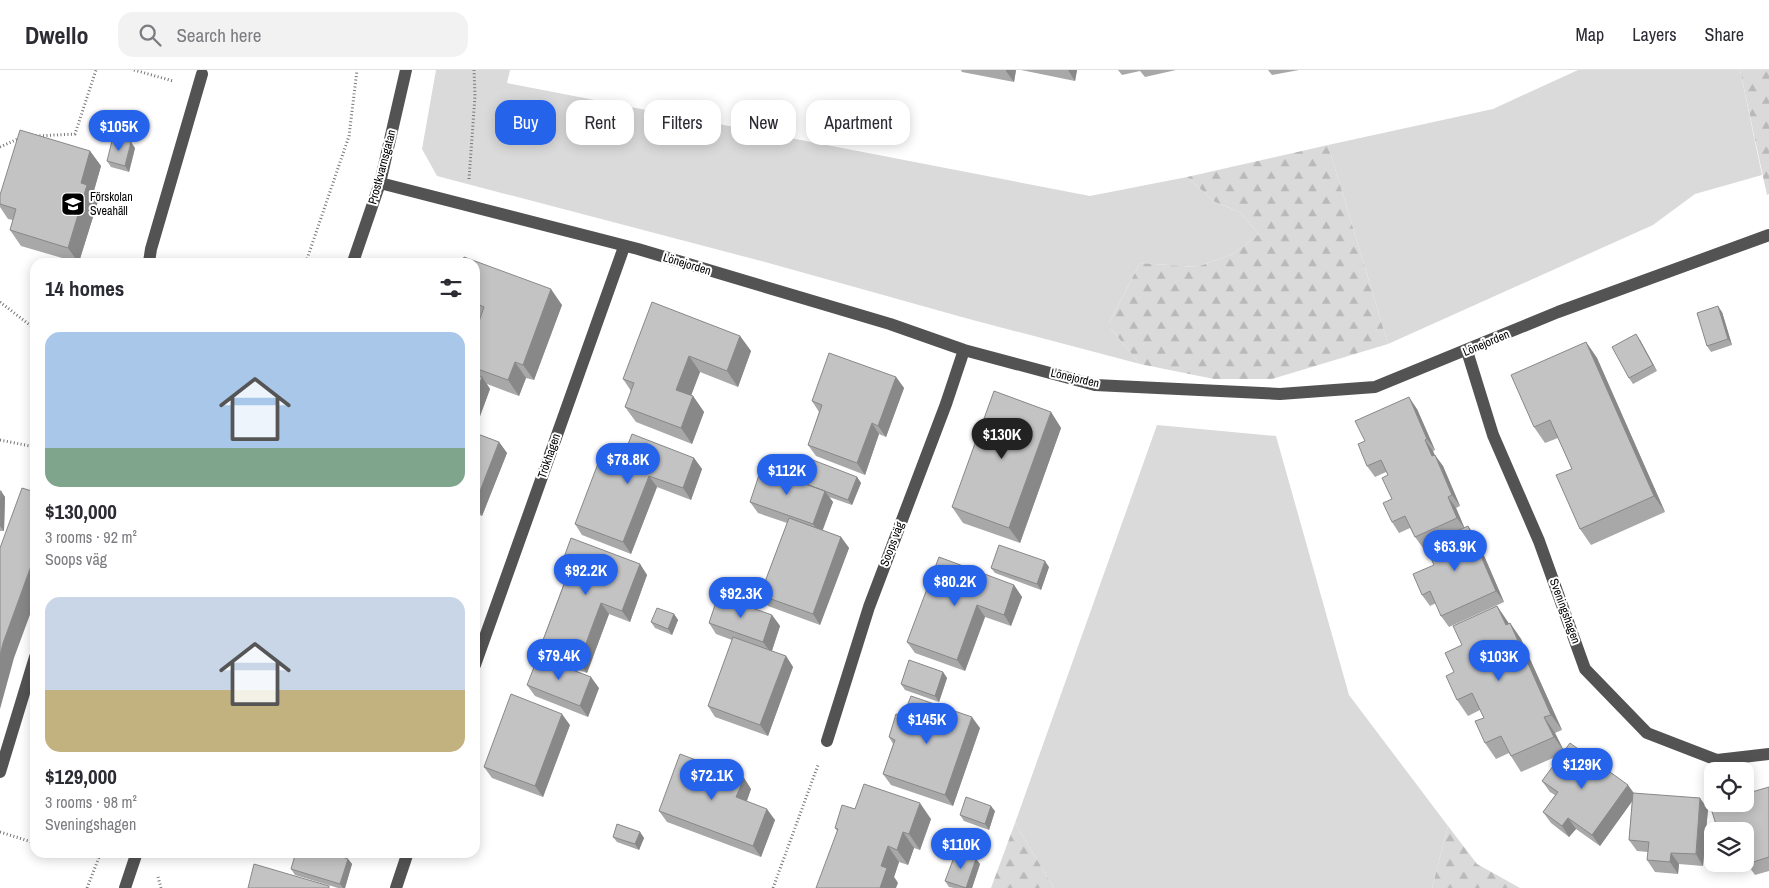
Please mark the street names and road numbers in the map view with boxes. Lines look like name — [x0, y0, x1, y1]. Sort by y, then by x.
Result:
street label: Prostkvarnsgatan — [364, 128, 400, 206]
street label: Lönejorden — [661, 249, 713, 279]
street label: Lönejorden — [1460, 326, 1512, 360]
street label: Lönejorden — [1049, 365, 1101, 391]
street label: Trökhagen — [534, 431, 564, 481]
street label: Soops väg — [876, 519, 908, 569]
street label: Sveningshagen — [1546, 576, 1584, 646]

